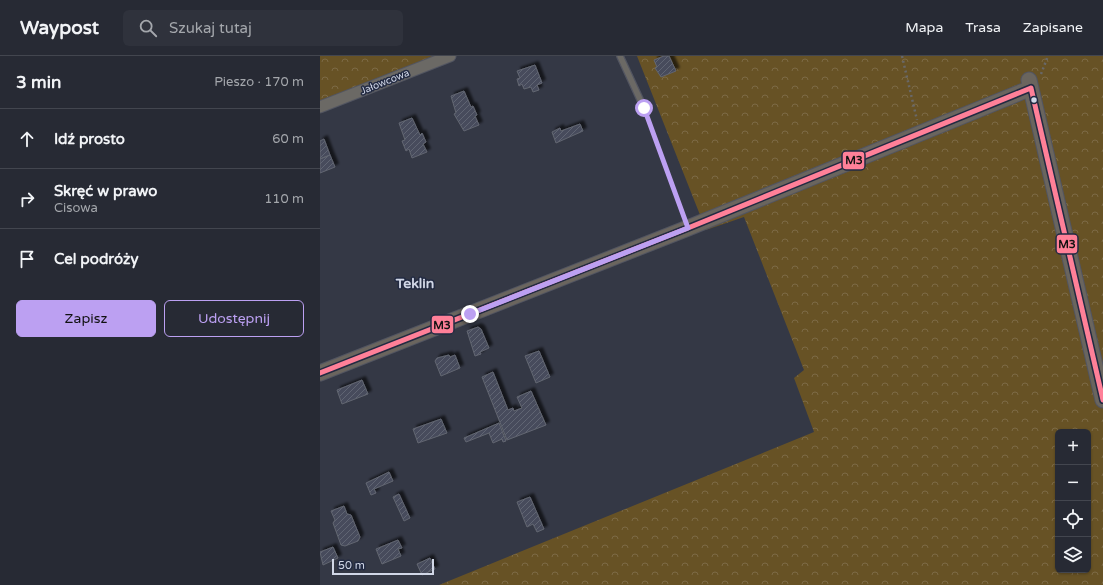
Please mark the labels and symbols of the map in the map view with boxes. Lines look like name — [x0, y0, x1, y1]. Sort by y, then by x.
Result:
street label: Jałowcowa — [359, 67, 411, 97]
unlabelled marker — [1029, 95, 1039, 105]
route start — [635, 99, 653, 117]
line badge: M3 — [842, 151, 865, 170]
text: M3 — [845, 154, 863, 167]
line badge: M3 — [1056, 234, 1078, 254]
text: M3 — [1058, 238, 1076, 251]
district label: Teklin — [395, 275, 434, 292]
route end — [461, 305, 479, 323]
line badge: M3 — [431, 315, 454, 334]
text: M3 — [433, 319, 451, 332]
scale bar — [332, 557, 434, 576]

